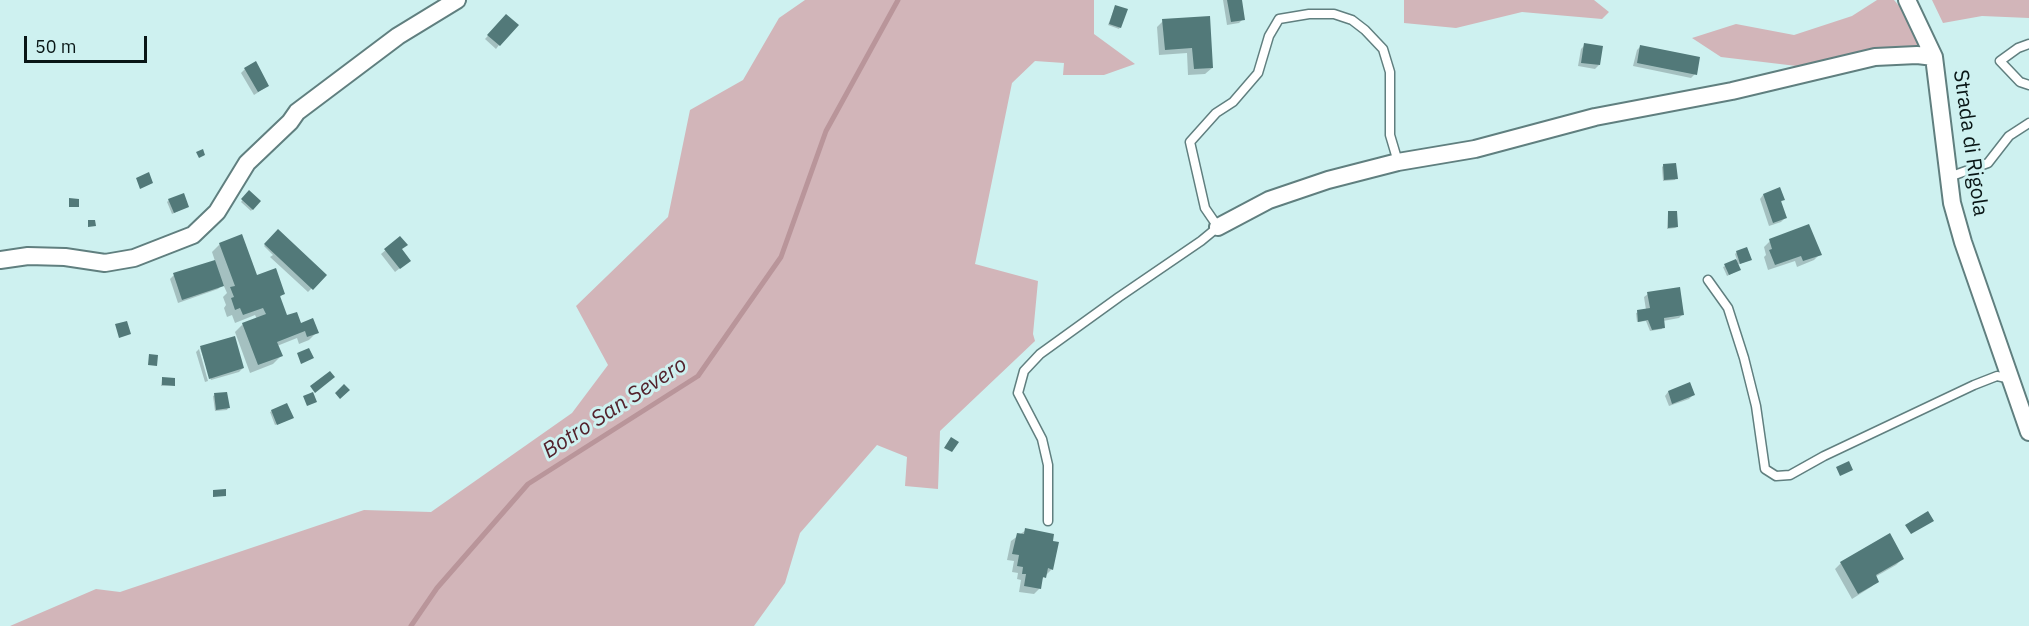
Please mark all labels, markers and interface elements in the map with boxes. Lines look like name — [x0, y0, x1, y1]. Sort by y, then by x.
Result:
scale bar — [27, 24, 150, 62]
text: 50 m — [35, 35, 77, 58]
street label: Strada di Rigola — [1947, 68, 1993, 218]
water label: Botro San Severo — [538, 352, 692, 464]

